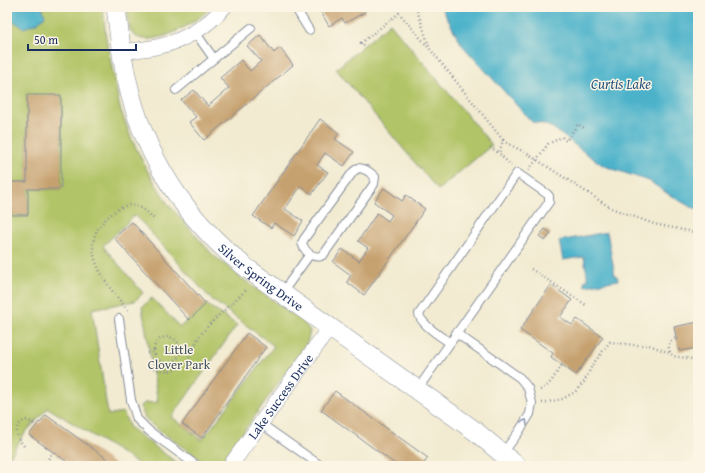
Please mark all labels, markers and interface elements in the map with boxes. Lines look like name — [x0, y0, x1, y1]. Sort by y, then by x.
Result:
scale bar — [28, 26, 136, 52]
text: 50 m — [34, 31, 58, 48]
water label: Curtis Lake — [591, 74, 651, 94]
street label: Silver Spring Drive — [214, 239, 307, 316]
park label: Little Clover Park — [148, 340, 211, 374]
street label: Lake Success Drive — [243, 350, 318, 443]
one-way arrow — [521, 419, 528, 426]

